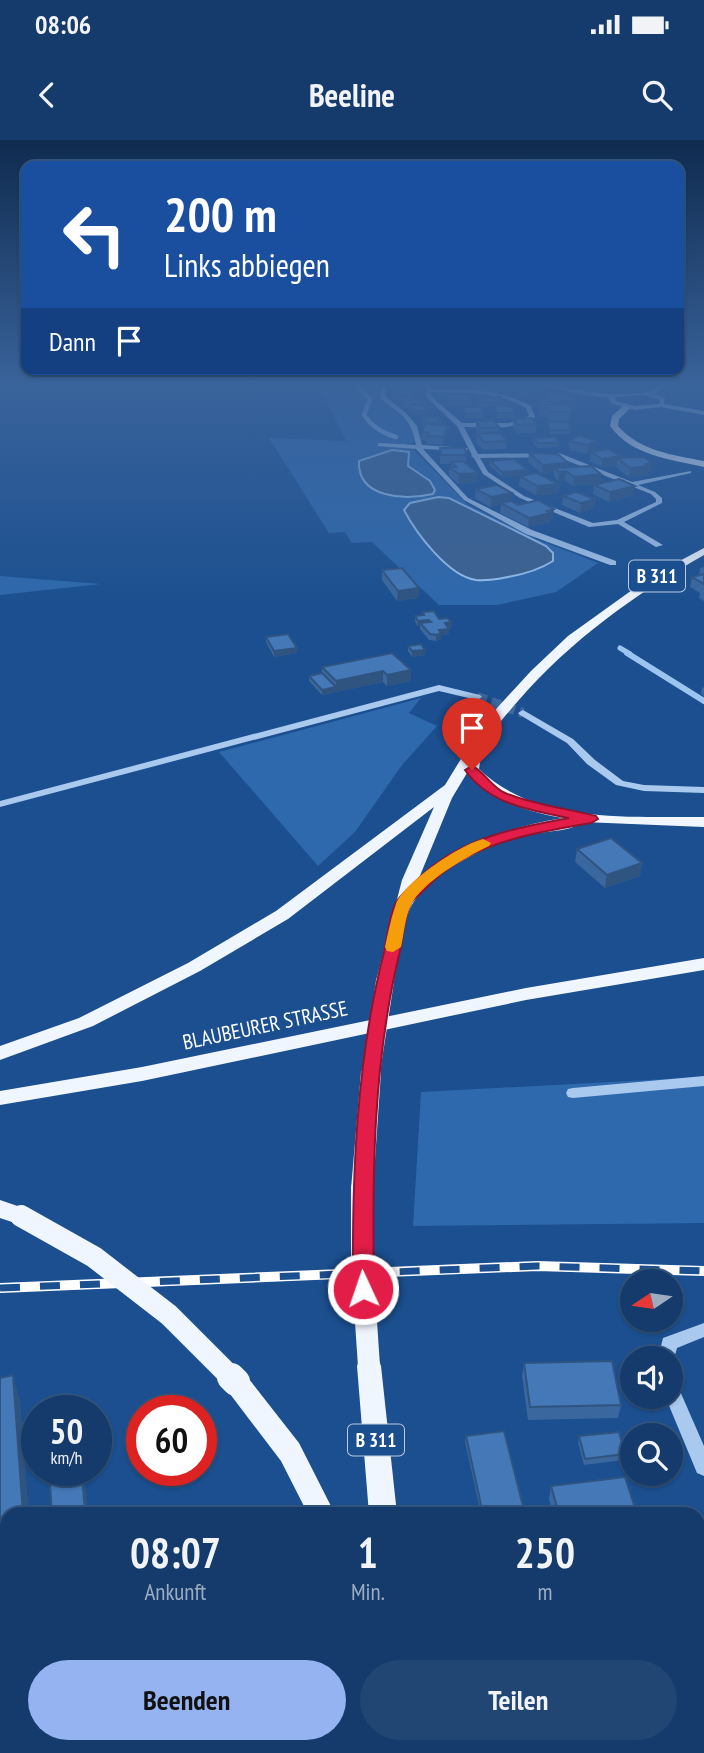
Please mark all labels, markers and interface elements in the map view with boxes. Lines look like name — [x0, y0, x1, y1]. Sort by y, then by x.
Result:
text: 08:06 — [35, 8, 91, 41]
text: Beeline — [309, 74, 395, 116]
icon: back — [28, 76, 66, 114]
icon: search — [638, 76, 676, 114]
text: 200 m — [164, 182, 277, 246]
icon: left — [49, 189, 140, 280]
text: Links abbiegen — [164, 244, 330, 286]
icon: arrive — [110, 322, 148, 360]
text: Dann — [49, 325, 96, 358]
road number: B 311 — [629, 560, 685, 592]
pin — [442, 698, 502, 770]
icon: arrive — [453, 709, 491, 747]
street label: BLAUBEURER STRASSE — [180, 994, 350, 1056]
position arrow — [326, 1252, 400, 1326]
north arrow — [620, 1269, 682, 1332]
map controls — [620, 1269, 683, 1486]
button: sound — [620, 1346, 683, 1409]
speed limit sign: 60 — [126, 1395, 217, 1486]
text: 50 — [50, 1408, 83, 1454]
button: search — [620, 1423, 683, 1486]
road number: B 311 — [348, 1424, 404, 1456]
text: km/h — [51, 1446, 82, 1469]
text: 08:07 — [130, 1525, 221, 1580]
text: 1 — [358, 1525, 378, 1580]
text: 250 — [515, 1525, 575, 1580]
text: Ankunft — [144, 1577, 206, 1606]
text: Min. — [351, 1577, 385, 1606]
text: m — [537, 1577, 552, 1606]
button: Beenden — [28, 1660, 346, 1740]
button: Teilen — [360, 1660, 677, 1740]

